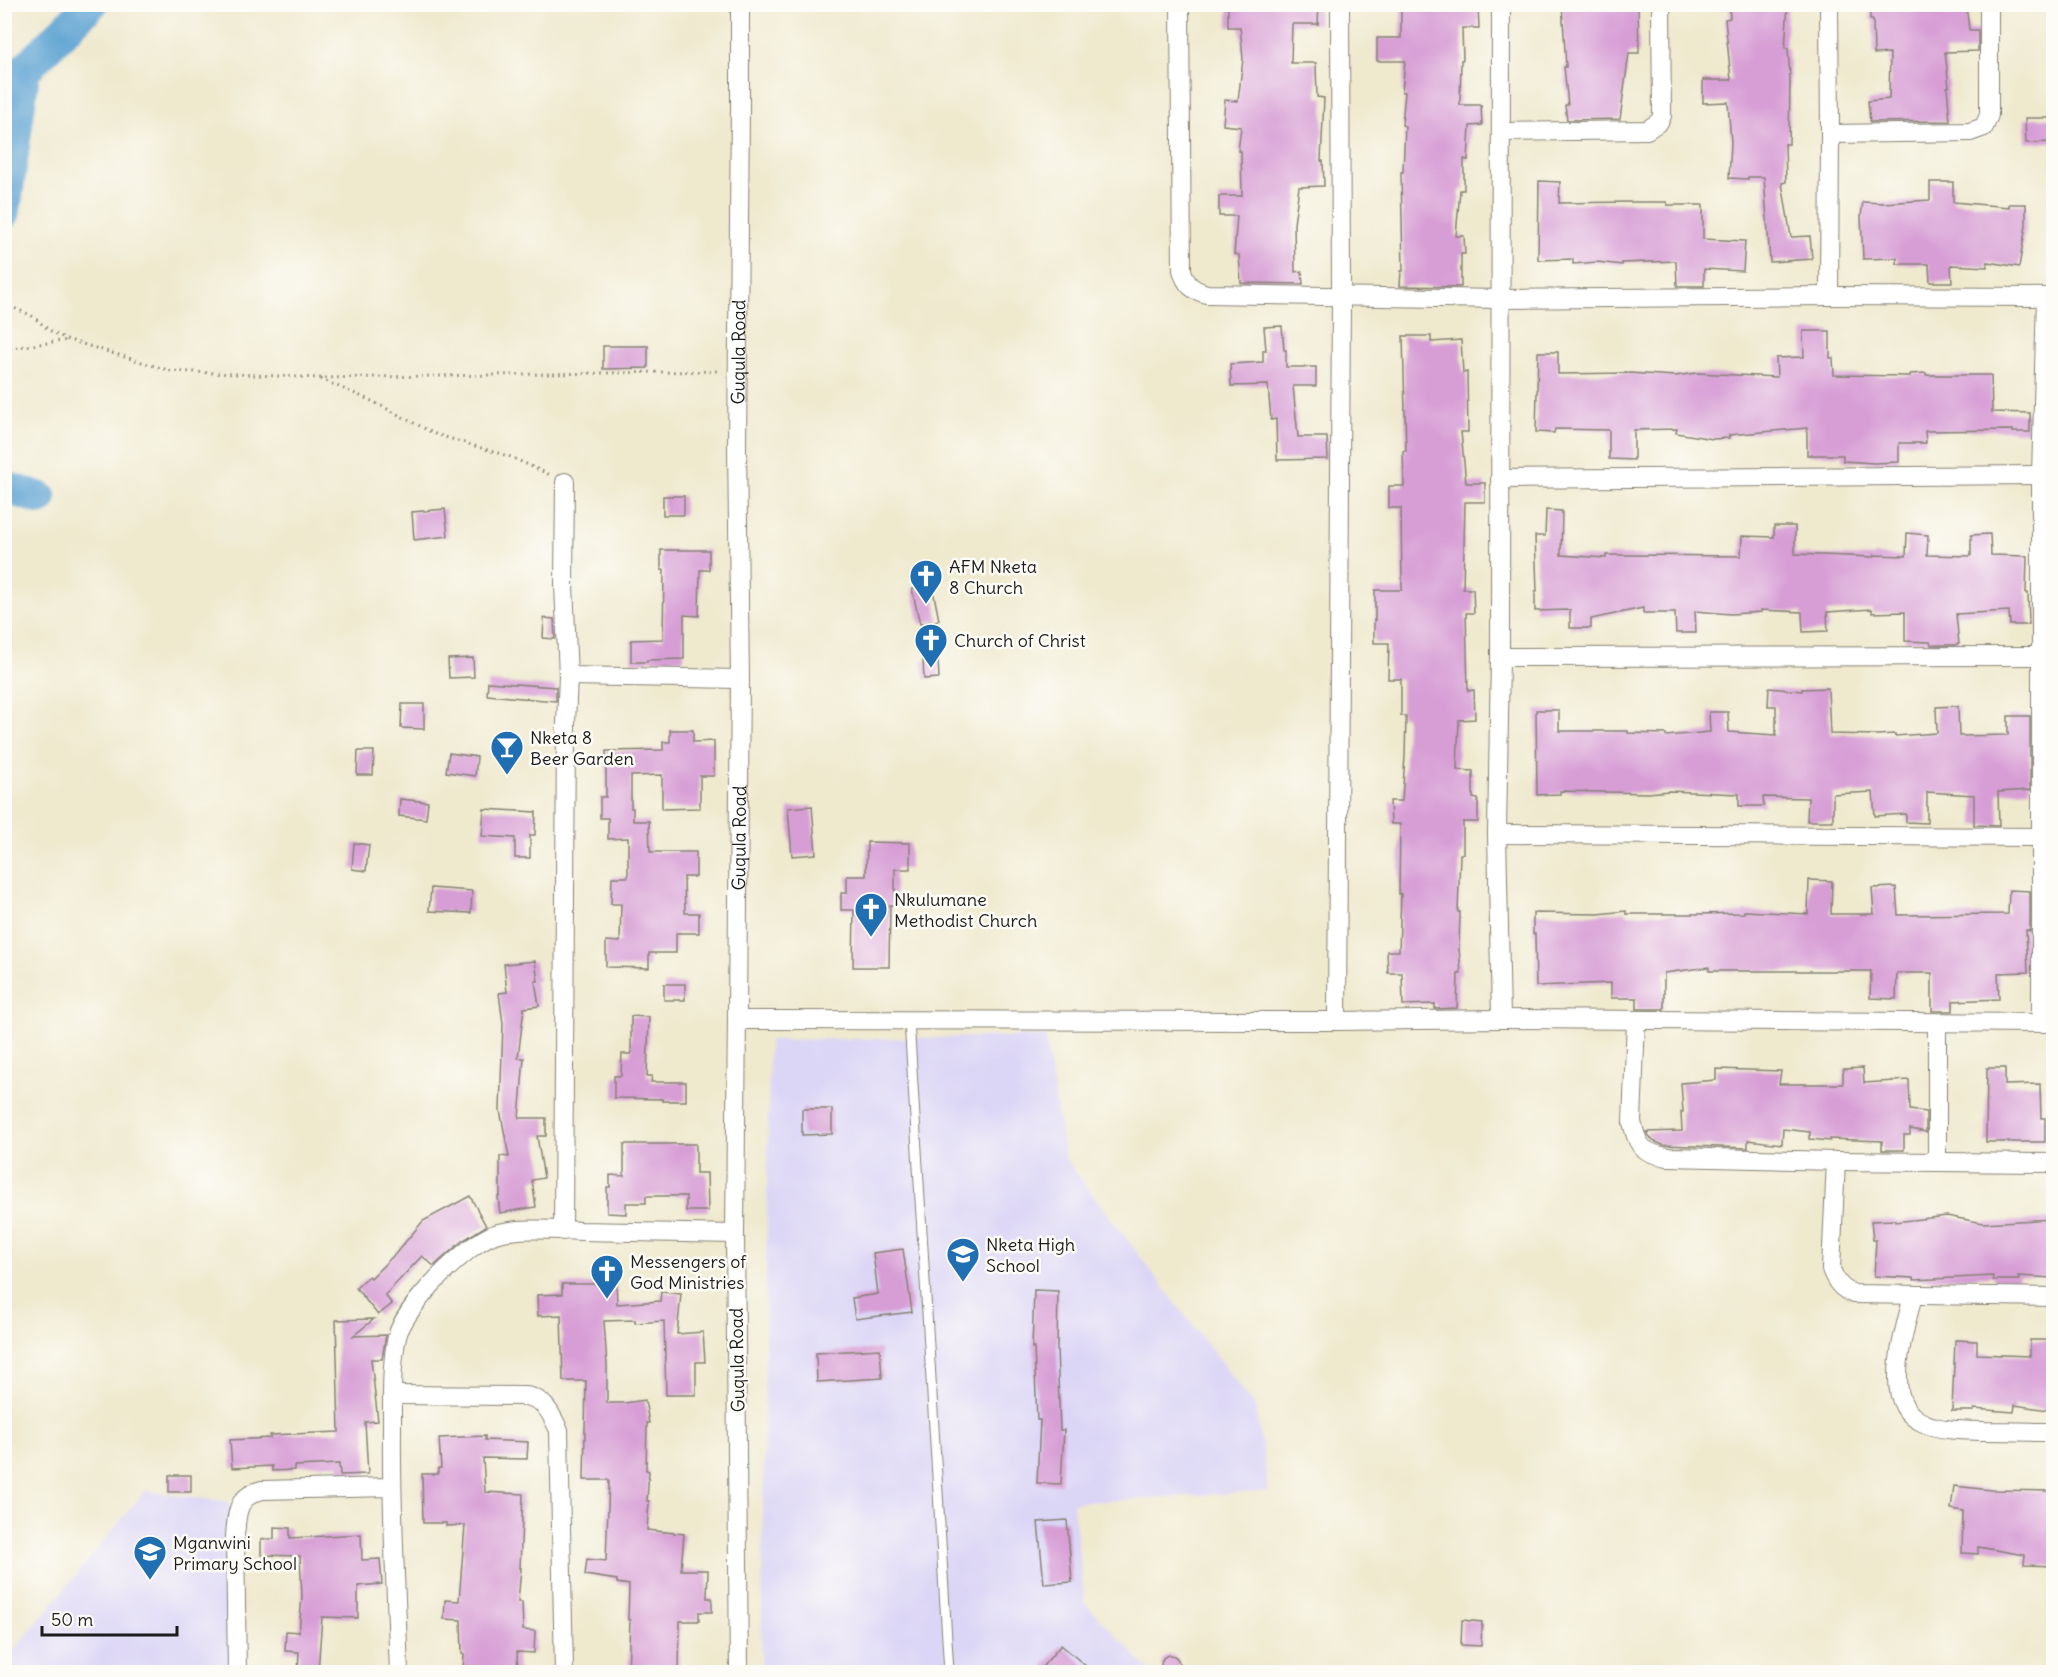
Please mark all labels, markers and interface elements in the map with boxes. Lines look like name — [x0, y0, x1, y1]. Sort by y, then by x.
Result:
street label: Guqula Road — [726, 299, 750, 405]
place label: AFM Nketa 8 Church — [949, 555, 1037, 599]
church icon: AFM Nketa 8 Church — [908, 558, 944, 605]
church icon: Church of Christ — [913, 622, 949, 669]
place label: Church of Christ — [954, 629, 1086, 652]
place label: Nketa 8 Beer Garden — [530, 726, 634, 770]
bar icon: Nketa 8 Beer Garden — [489, 729, 525, 776]
street label: Guqula Road — [727, 785, 751, 891]
place label: Nkulumane Methodist Church — [894, 888, 1037, 932]
church icon: Nkulumane Methodist Church — [853, 891, 889, 938]
place label: Nketa High School — [986, 1233, 1075, 1277]
school or university icon: Nketa High School — [945, 1236, 981, 1283]
place label: Messengers of God Ministries — [630, 1250, 747, 1294]
church icon: Messengers of God Ministries — [589, 1253, 625, 1300]
street label: Guqula Road — [725, 1307, 749, 1413]
place label: Mganwini Primary School — [173, 1531, 297, 1575]
school or university icon: Mganwini Primary School — [132, 1534, 168, 1581]
scale bar — [42, 1599, 177, 1637]
text: 50 m — [51, 1608, 93, 1631]

